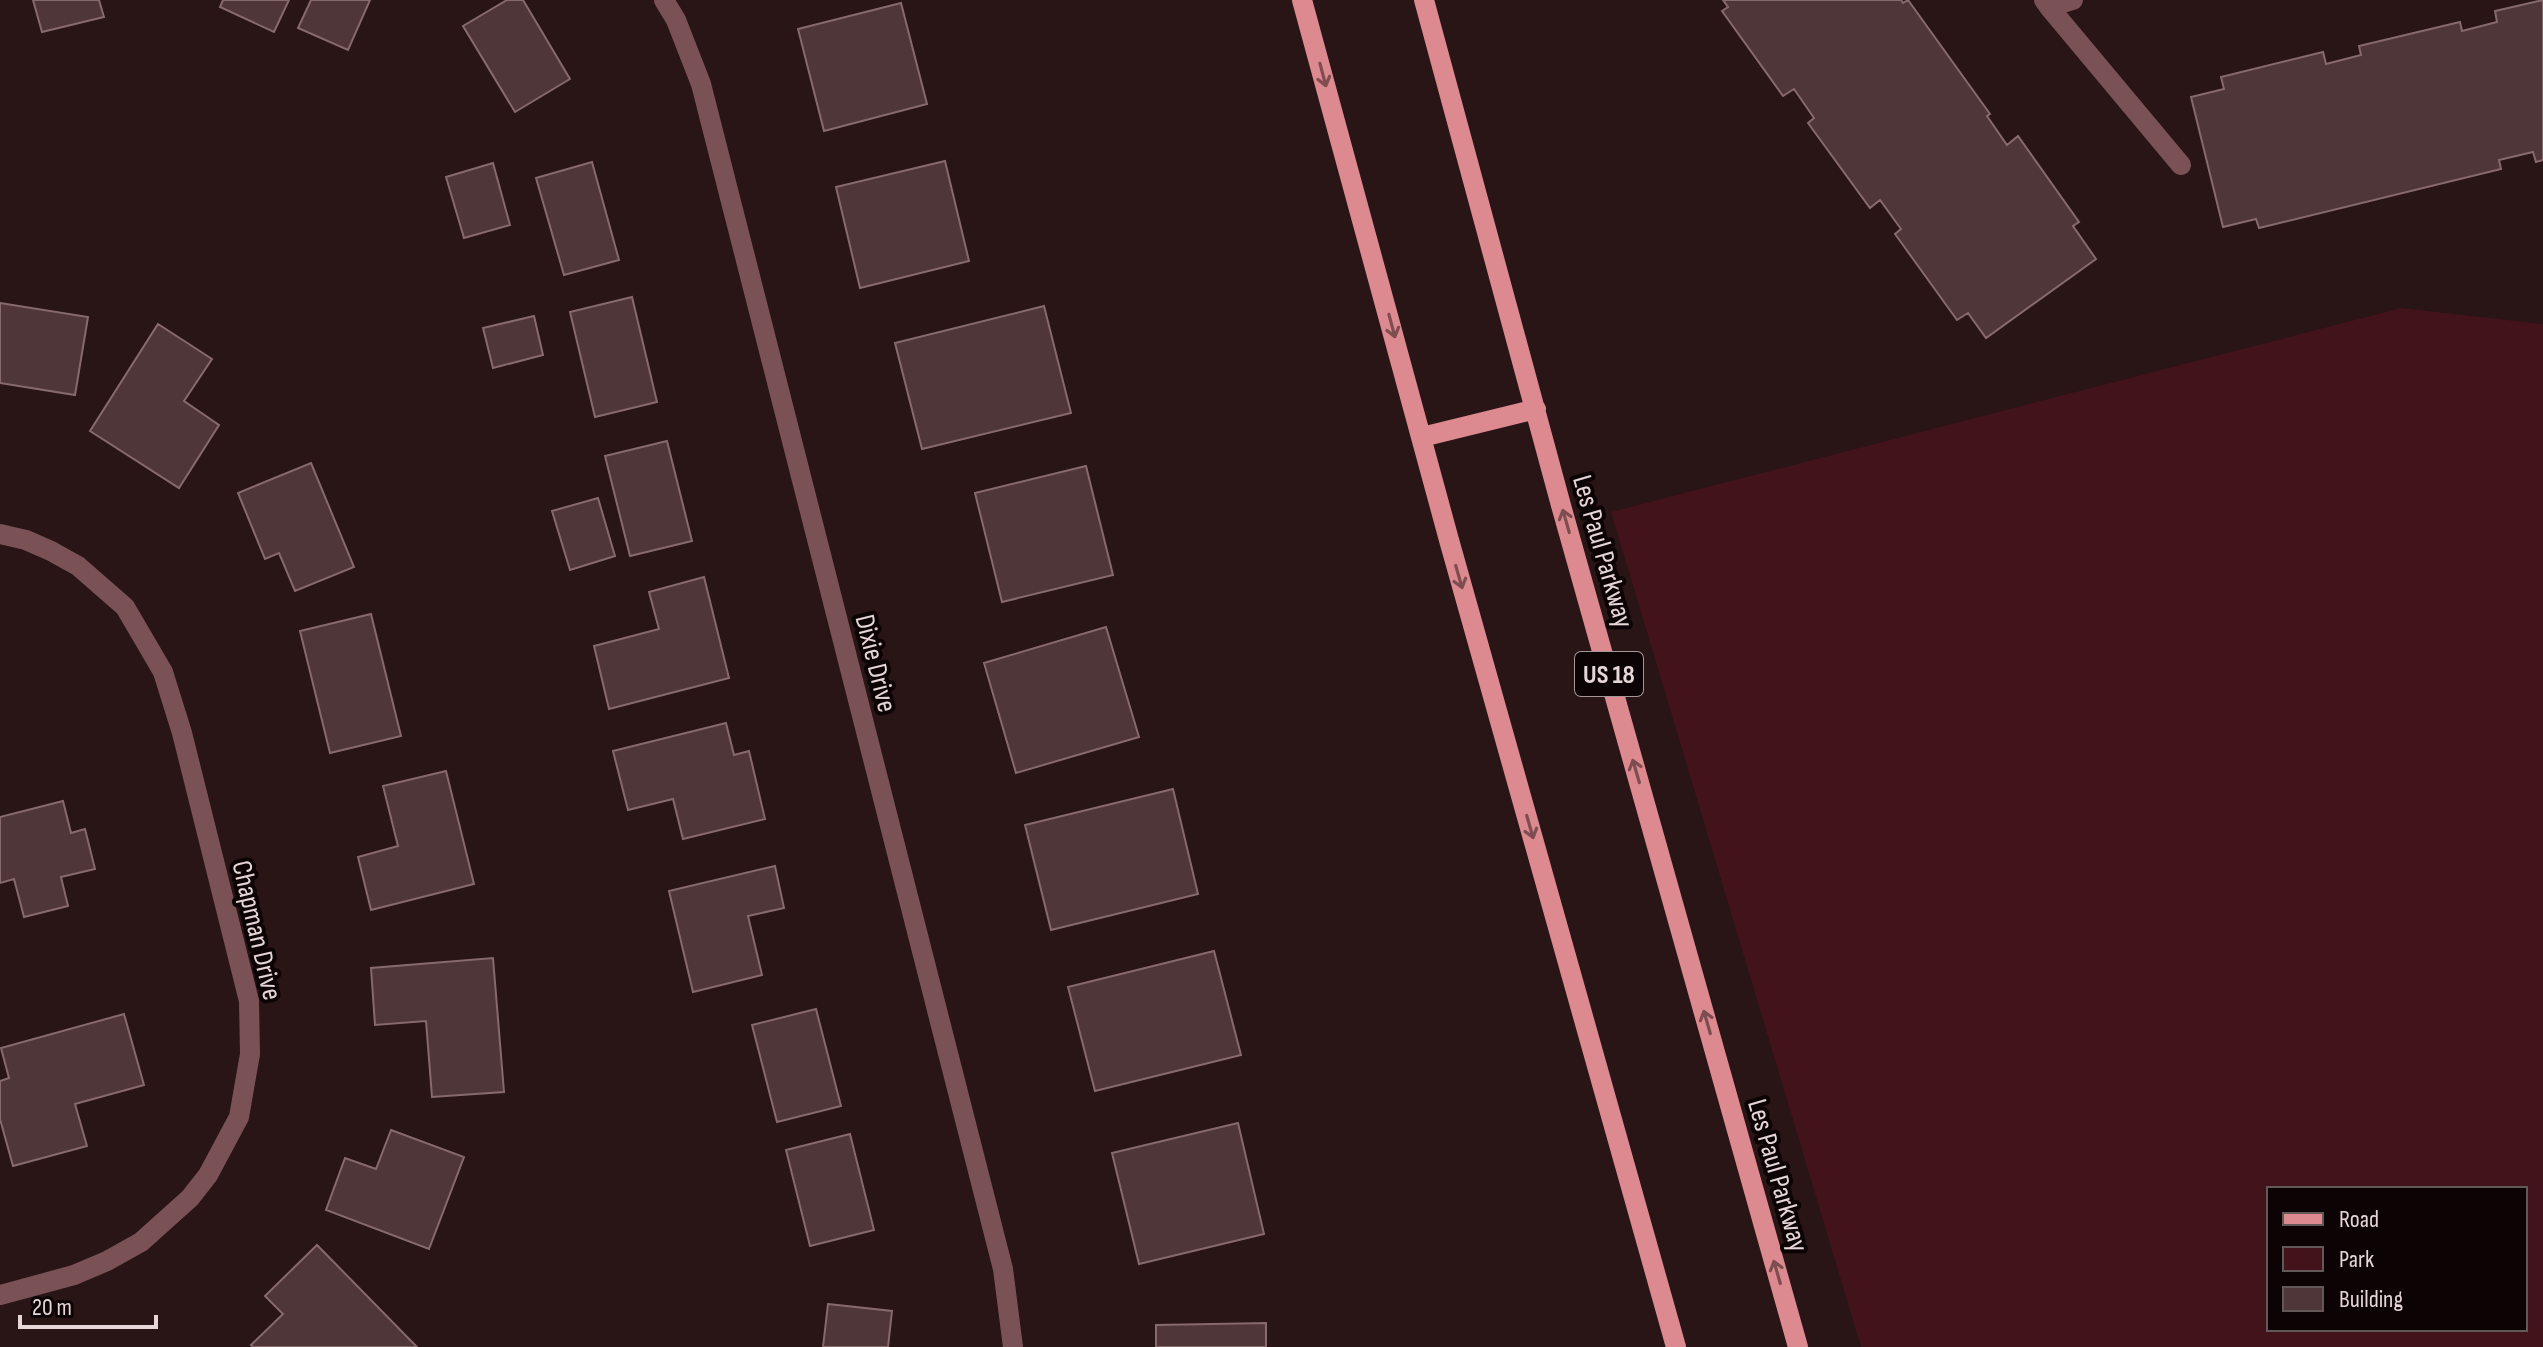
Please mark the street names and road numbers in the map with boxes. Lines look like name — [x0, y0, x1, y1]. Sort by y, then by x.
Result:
street label: Les Paul Parkway — [1565, 471, 1640, 632]
street label: Dixie Drive — [848, 611, 904, 716]
road number: US 18 — [1575, 652, 1643, 696]
street label: Chapman Drive — [224, 857, 289, 1003]
street label: Les Paul Parkway — [1740, 1095, 1815, 1256]

